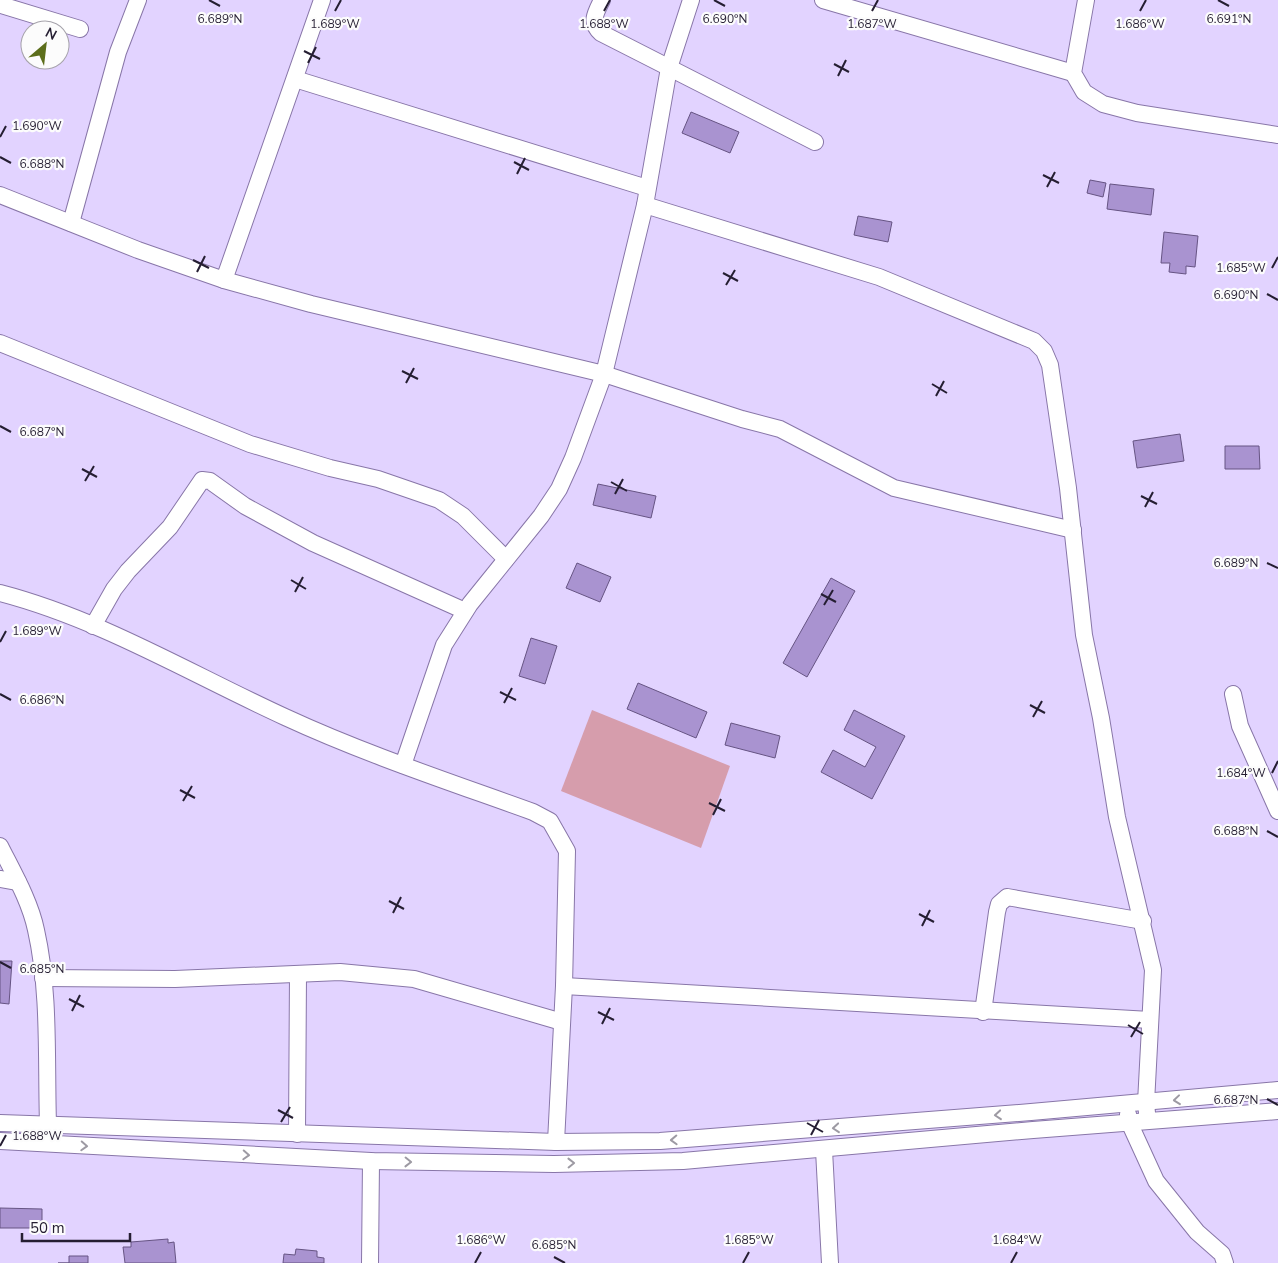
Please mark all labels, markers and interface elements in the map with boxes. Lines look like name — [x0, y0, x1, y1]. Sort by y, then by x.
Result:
text: 6.689°N — [198, 11, 242, 27]
text: 6.690°N — [703, 11, 747, 27]
text: 6.691°N — [1207, 11, 1251, 27]
text: 1.689°W — [310, 16, 360, 32]
text: 1.688°W — [579, 16, 629, 32]
text: 1.687°W — [847, 16, 897, 32]
text: 1.686°W — [1115, 16, 1165, 32]
north arrow — [20, 20, 70, 70]
text: N — [42, 23, 60, 45]
text: 1.690°W — [12, 118, 62, 134]
text: 6.688°N — [20, 156, 64, 172]
text: 1.685°W — [1216, 260, 1266, 276]
text: 6.690°N — [1214, 287, 1258, 303]
text: 6.687°N — [20, 424, 64, 440]
text: 6.689°N — [1214, 555, 1258, 571]
text: 1.689°W — [12, 623, 62, 639]
text: 6.686°N — [20, 692, 64, 708]
text: 1.684°W — [1216, 765, 1266, 781]
text: 6.688°N — [1214, 823, 1258, 839]
text: 6.685°N — [20, 961, 64, 977]
text: 6.687°N — [1214, 1092, 1258, 1108]
one-way arrow — [1173, 1094, 1181, 1105]
one-way arrow — [994, 1109, 1002, 1120]
one-way arrow — [832, 1122, 840, 1133]
text: 1.688°W — [12, 1128, 62, 1144]
one-way arrow — [670, 1135, 678, 1146]
one-way arrow — [80, 1140, 88, 1151]
one-way arrow — [242, 1150, 250, 1161]
one-way arrow — [404, 1157, 412, 1167]
one-way arrow — [567, 1158, 575, 1169]
scale bar — [22, 1210, 130, 1242]
text: 50 m — [30, 1218, 65, 1238]
text: 1.686°W — [456, 1232, 506, 1248]
text: 1.685°W — [724, 1232, 774, 1248]
text: 1.684°W — [992, 1232, 1042, 1248]
text: 6.685°N — [532, 1237, 576, 1253]

